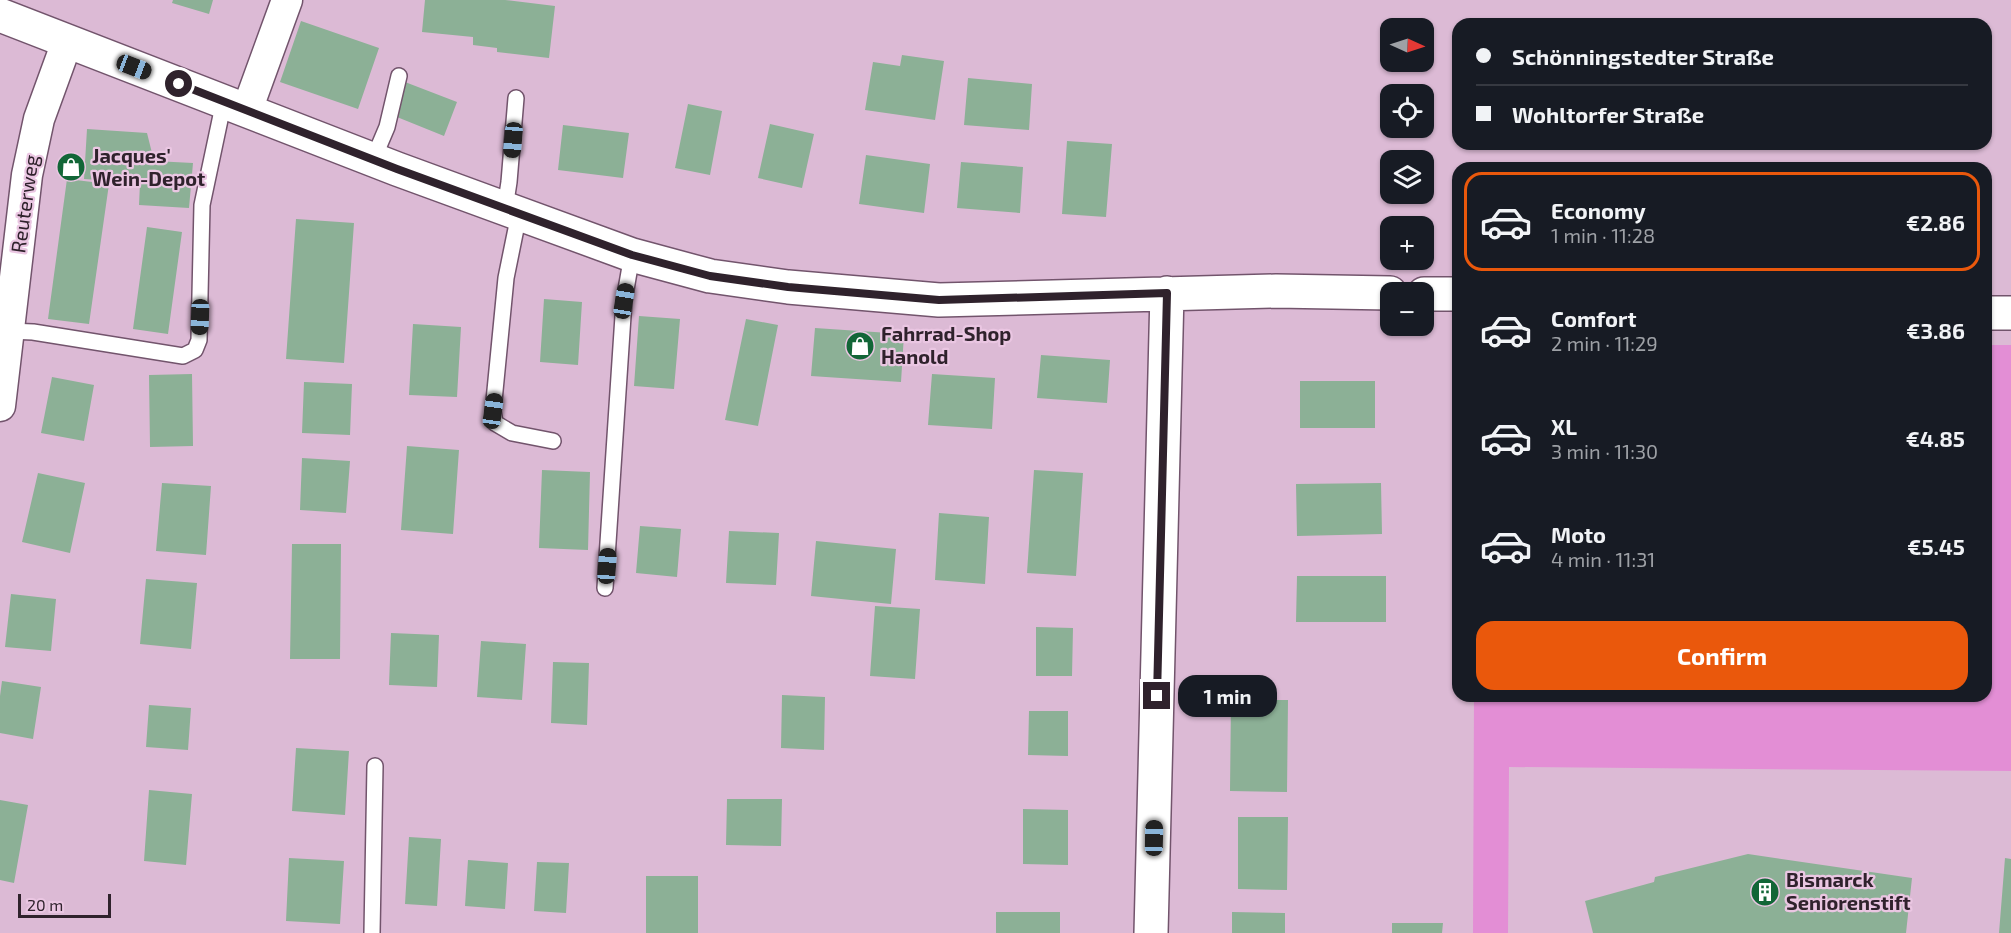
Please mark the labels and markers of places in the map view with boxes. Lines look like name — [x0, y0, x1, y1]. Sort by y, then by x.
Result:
place label: Jacques' Wein-Depot — [92, 143, 205, 190]
shop icon: Jacques' Wein-Depot — [55, 151, 87, 183]
place label: Fahrrad-Shop Hanold — [881, 321, 1011, 368]
shop icon: Fahrrad-Shop Hanold — [844, 330, 876, 362]
place label: Bismarck Seniorenstift — [1786, 867, 1911, 914]
building icon: Bismarck Seniorenstift — [1749, 876, 1781, 908]

